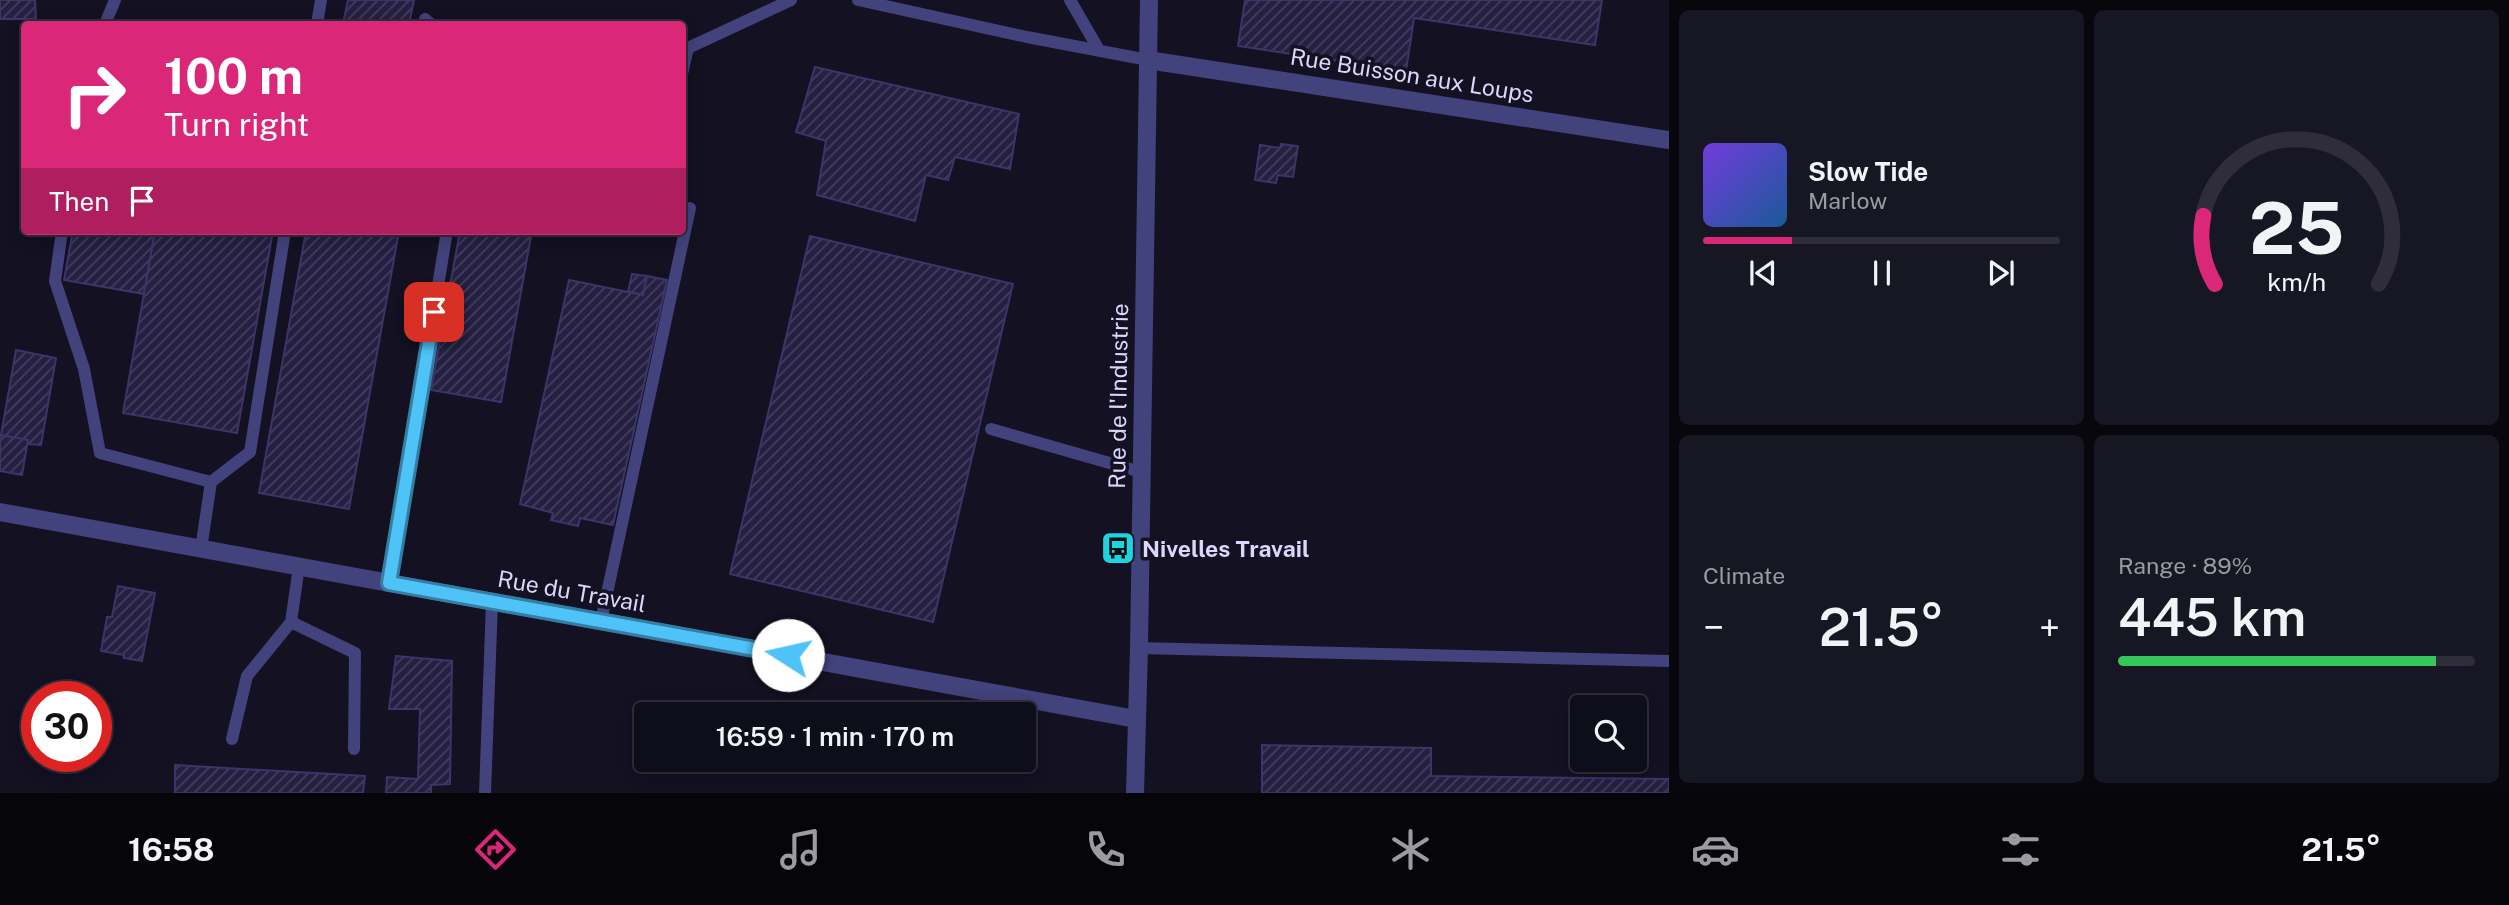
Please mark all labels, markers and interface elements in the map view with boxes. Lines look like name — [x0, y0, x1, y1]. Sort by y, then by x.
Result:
street label: Rue Buisson aux Loups — [1288, 42, 1536, 108]
text: 100 m — [164, 47, 303, 105]
icon: right — [49, 49, 140, 140]
text: Turn right — [164, 106, 309, 143]
text: Slow Tide — [1808, 156, 1928, 187]
icon: arrive — [123, 182, 161, 220]
text: 25 — [2249, 185, 2344, 270]
text: Then — [49, 186, 109, 217]
text: Marlow — [1808, 187, 1887, 214]
icon: previous — [1744, 254, 1782, 292]
icon: pause — [1863, 254, 1901, 292]
icon: next — [1982, 254, 2020, 292]
text: km/h — [2267, 267, 2326, 297]
pin — [404, 282, 464, 342]
icon: arrive — [415, 293, 453, 331]
street label: Rue de l'Industrie — [1103, 303, 1133, 489]
bus stop icon: Nivelles Travail — [1099, 529, 1137, 567]
place label: Nivelles Travail — [1142, 535, 1309, 562]
text: Range · 89% — [2118, 552, 2252, 579]
text: Climate — [1703, 562, 1785, 589]
street label: Rue du Travail — [496, 565, 648, 617]
text: 445 km — [2118, 587, 2306, 648]
text: 21.5° — [1819, 597, 1944, 658]
text: − — [1703, 605, 1724, 650]
text: + — [2039, 605, 2060, 650]
position arrow — [751, 618, 825, 692]
speed limit sign: 30 — [21, 681, 112, 772]
map controls — [1570, 695, 1647, 772]
button: search — [1570, 695, 1647, 772]
text: 16:59 · 1 min · 170 m — [716, 721, 954, 752]
icon: directions — [471, 825, 520, 874]
icon: music — [776, 825, 825, 874]
icon: phone — [1081, 825, 1130, 874]
icon: climate — [1386, 825, 1435, 874]
icon: car — [1691, 825, 1740, 874]
icon: filters — [1996, 825, 2045, 874]
text: 16:58 — [128, 831, 215, 868]
text: 21.5° — [2301, 831, 2381, 868]

